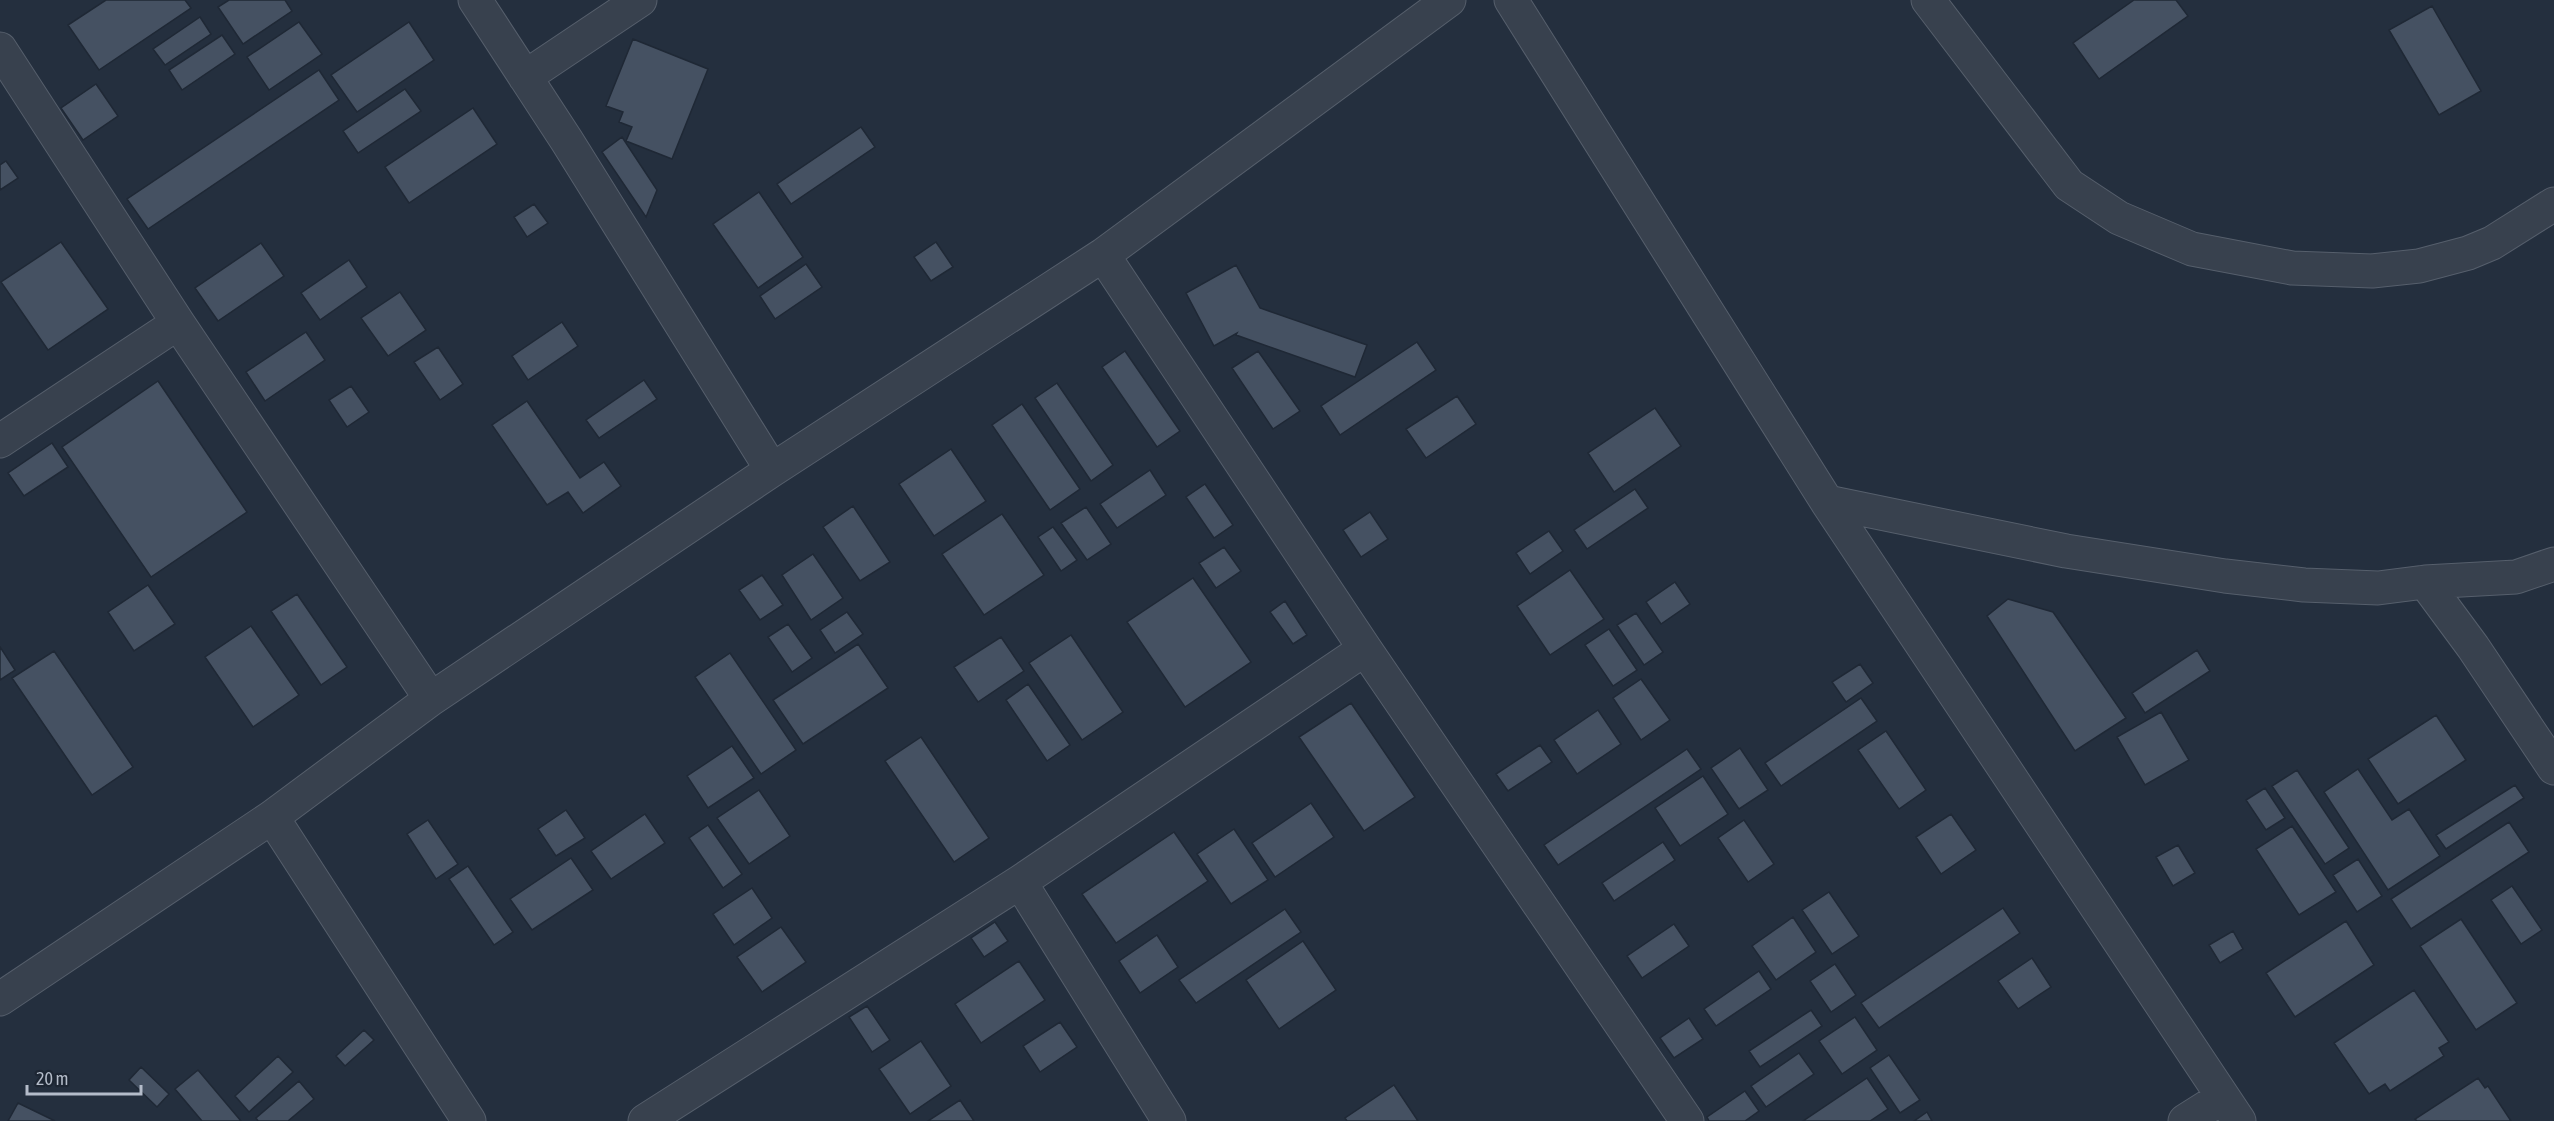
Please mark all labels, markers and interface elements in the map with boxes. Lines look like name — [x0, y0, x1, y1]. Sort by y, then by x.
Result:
scale bar — [27, 1058, 141, 1096]
text: 20 m — [36, 1068, 68, 1089]

